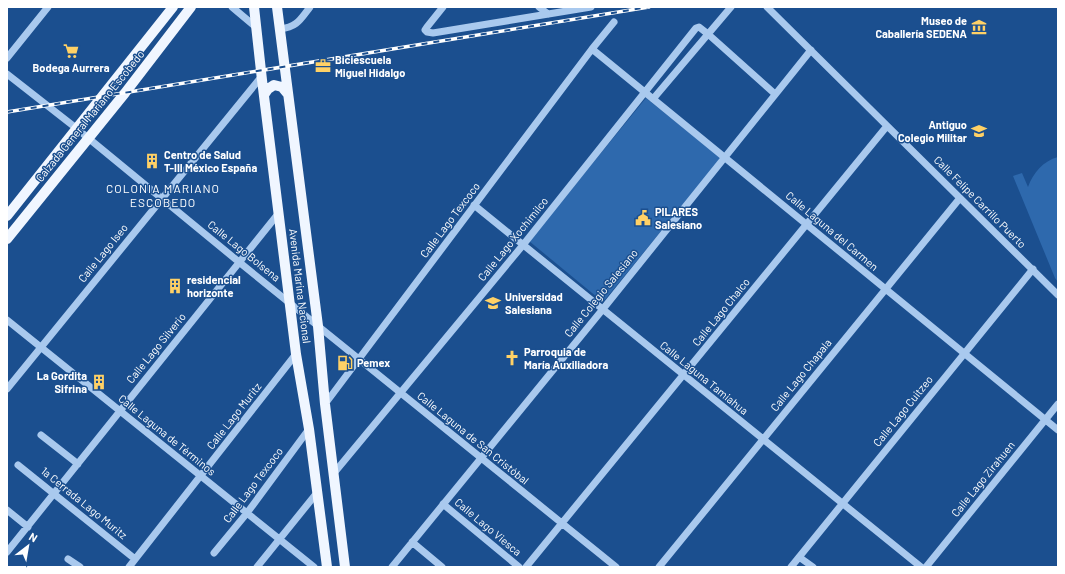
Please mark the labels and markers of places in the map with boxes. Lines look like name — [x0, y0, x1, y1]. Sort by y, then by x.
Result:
place label: Museo de Caballería SEDENA — [875, 14, 968, 40]
museum icon: Museo de Caballería SEDENA — [970, 18, 988, 36]
supermarket icon: Bodega Aurrera — [62, 42, 80, 60]
place label: Biciescuela Miguel Hidalgo — [335, 53, 405, 79]
office icon: Biciescuela Miguel Hidalgo — [314, 57, 332, 75]
place label: Bodega Aurrera — [33, 61, 110, 74]
place label: Antiguo Colegio Militar — [898, 118, 968, 144]
school or university icon: Antiguo Colegio Militar — [970, 122, 988, 140]
place label: Centro de Salud T-III México España — [164, 148, 257, 174]
building icon: Centro de Salud T-III México España — [143, 152, 161, 170]
place label: PILARES Salesiano — [655, 205, 702, 231]
public building icon: PILARES Salesiano — [634, 209, 652, 227]
place label: residencial horizonte — [187, 273, 241, 299]
building icon: residencial horizonte — [166, 277, 184, 295]
place label: Universidad Salesiana — [505, 290, 563, 316]
school or university icon: Universidad Salesiana — [484, 294, 502, 312]
place label: Parroquia de María Auxiliadora — [524, 345, 608, 371]
church icon: Parroquia de María Auxiliadora — [503, 349, 521, 367]
fuel station icon: Pemex — [336, 354, 354, 372]
place label: Pemex — [357, 356, 390, 369]
place label: La Gordita Sifrina — [37, 369, 87, 395]
building icon: La Gordita Sifrina — [90, 373, 108, 391]

